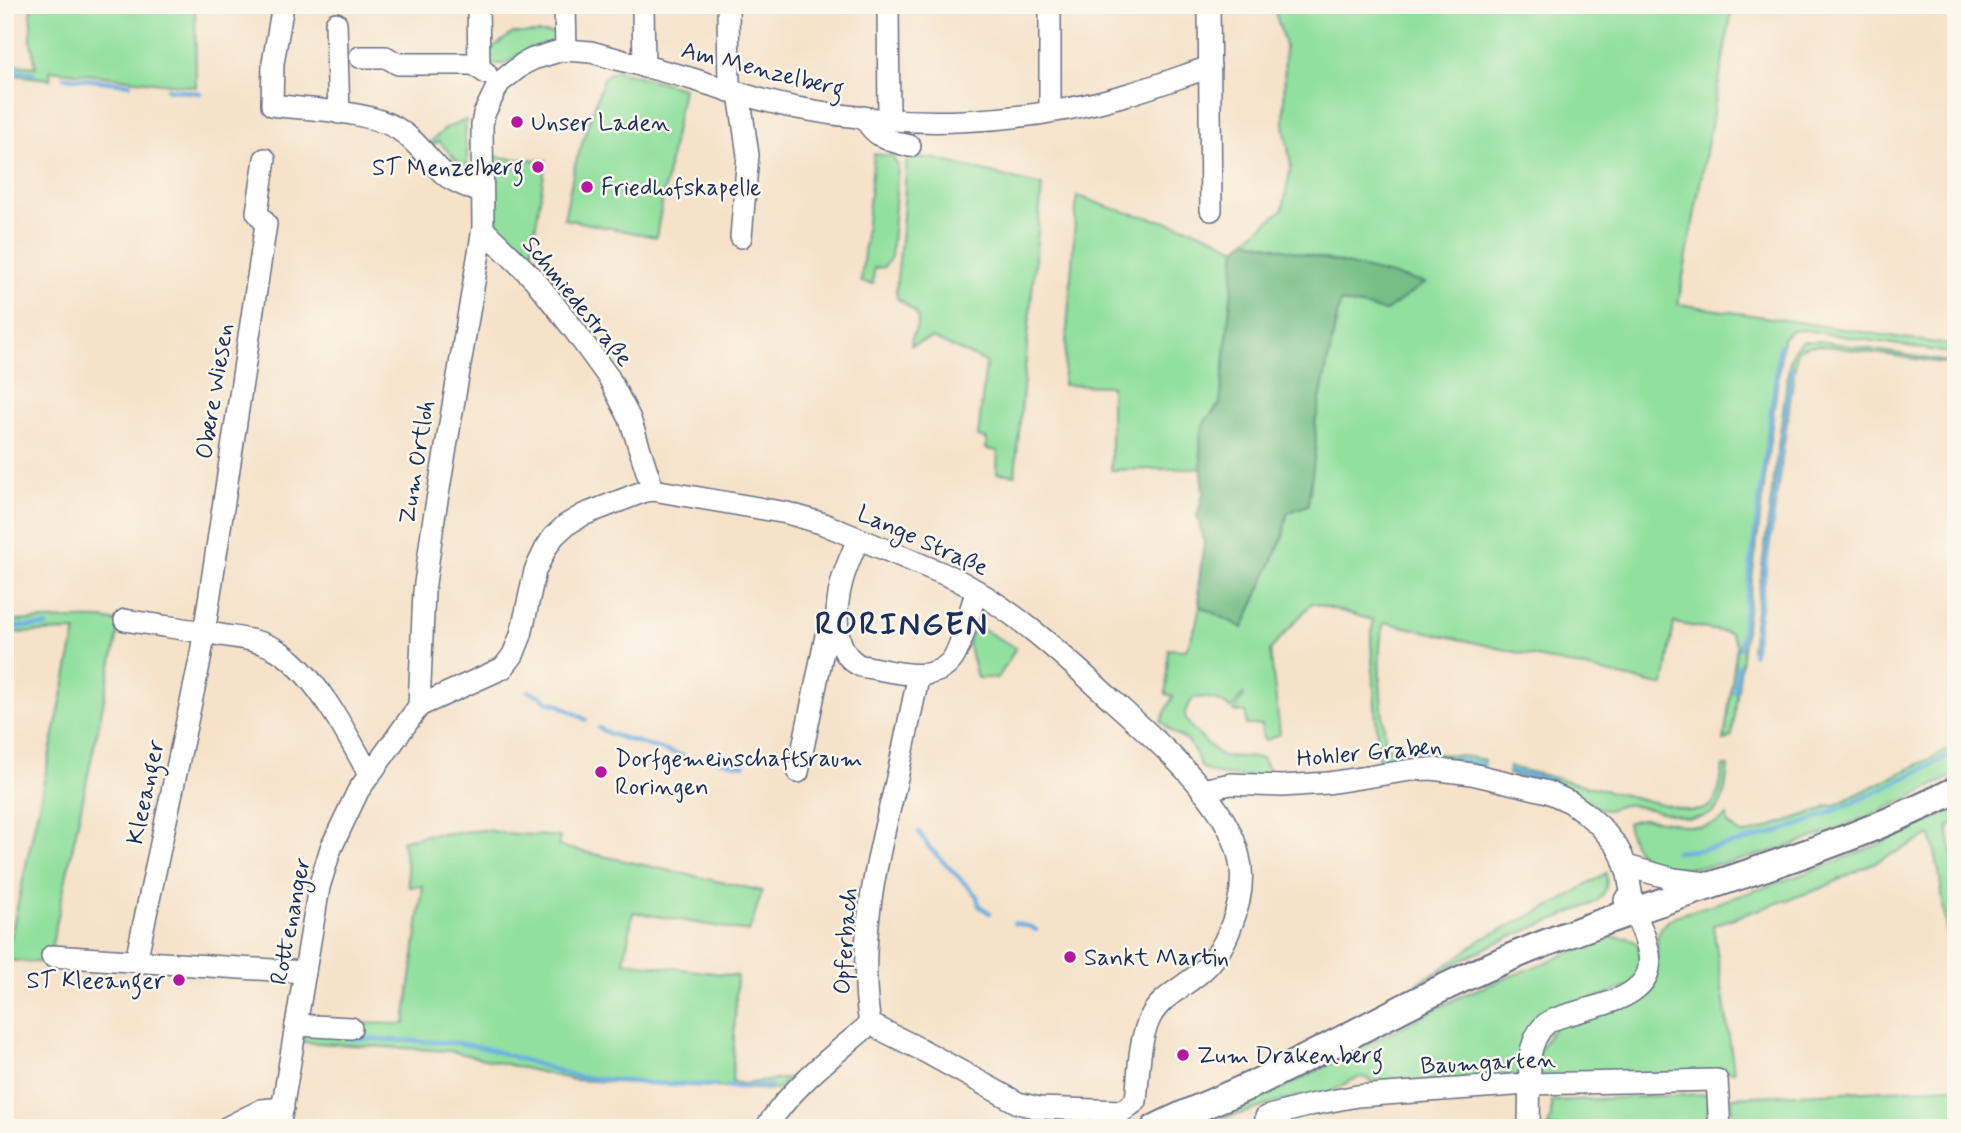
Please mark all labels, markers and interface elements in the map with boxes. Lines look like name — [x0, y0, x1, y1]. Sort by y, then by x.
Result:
street label: Am Menzelberg — [677, 35, 847, 109]
place label: Unser Laden — [531, 108, 670, 139]
marker: Unser Laden — [509, 114, 525, 130]
place label: ST Menzelberg — [372, 153, 524, 187]
marker: ST Menzelberg — [530, 159, 546, 175]
place label: Friedhofskapelle — [601, 173, 761, 204]
marker: Friedhofskapelle — [579, 179, 595, 195]
street label: Schmiedestraße — [515, 230, 639, 374]
street label: Obere Wiesen — [189, 321, 242, 461]
street label: Zum Ortloh — [392, 398, 443, 526]
street label: Lange Straße — [851, 499, 993, 586]
district label: RORINGEN — [815, 604, 989, 646]
street label: Hohler Graben — [1295, 732, 1443, 775]
street label: Kleeanger — [120, 736, 176, 848]
place label: Dorfgemeinschaftsraum Roringen — [615, 744, 863, 803]
marker: Dorfgemeinschaftsraum Roringen — [593, 764, 609, 780]
street label: Rottenanger — [264, 855, 321, 988]
street label: Opferbach — [827, 887, 866, 996]
place label: Sankt Martin — [1084, 943, 1229, 974]
marker: Sankt Martin — [1062, 949, 1078, 965]
place label: ST Kleeanger — [26, 966, 166, 1000]
marker: ST Kleeanger — [171, 972, 187, 988]
place label: Zum Drakenberg — [1197, 1041, 1383, 1075]
street label: Baumgarten — [1420, 1044, 1557, 1085]
marker: Zum Drakenberg — [1175, 1047, 1191, 1063]

